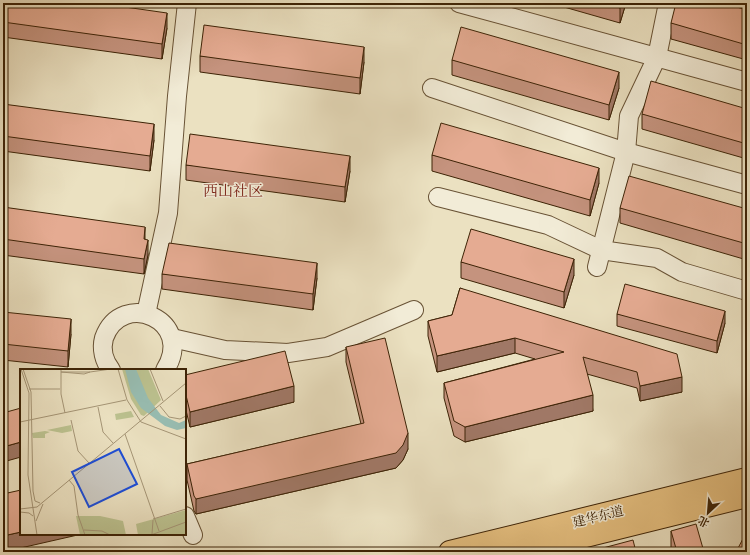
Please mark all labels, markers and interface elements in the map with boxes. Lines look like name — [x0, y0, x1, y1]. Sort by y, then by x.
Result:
district label: 西山社区 — [203, 182, 263, 200]
inset map — [20, 369, 186, 535]
north arrow — [688, 493, 728, 533]
street label: 建华东道 — [571, 503, 625, 530]
text: 北 — [696, 513, 712, 530]

